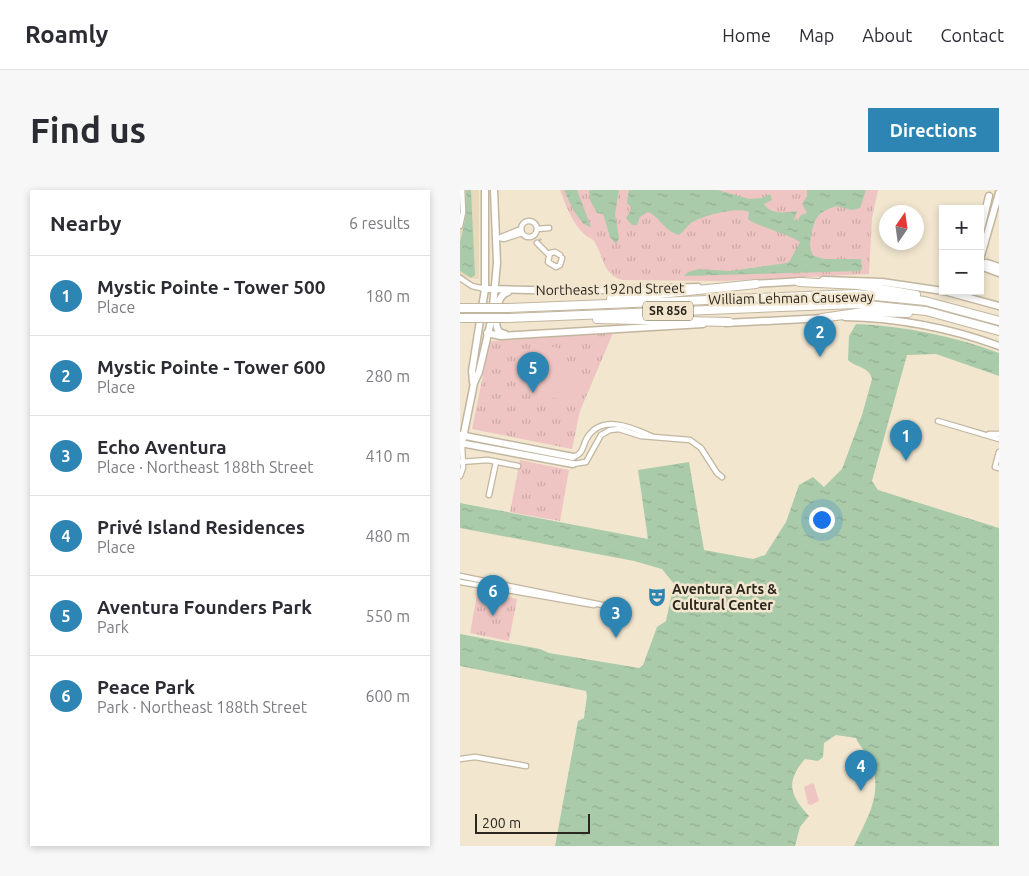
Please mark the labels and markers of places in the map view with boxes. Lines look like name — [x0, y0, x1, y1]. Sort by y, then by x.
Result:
pin: 2 — [804, 316, 836, 357]
pin: 5 — [517, 352, 549, 393]
pin: 1 — [890, 420, 922, 461]
pin: 6 — [477, 575, 509, 616]
place label: Aventura Arts & Cultural Center — [672, 581, 777, 613]
theatre icon: Aventura Arts & Cultural Center — [646, 586, 668, 608]
pin: 3 — [600, 597, 632, 638]
pin: 4 — [845, 750, 877, 791]

